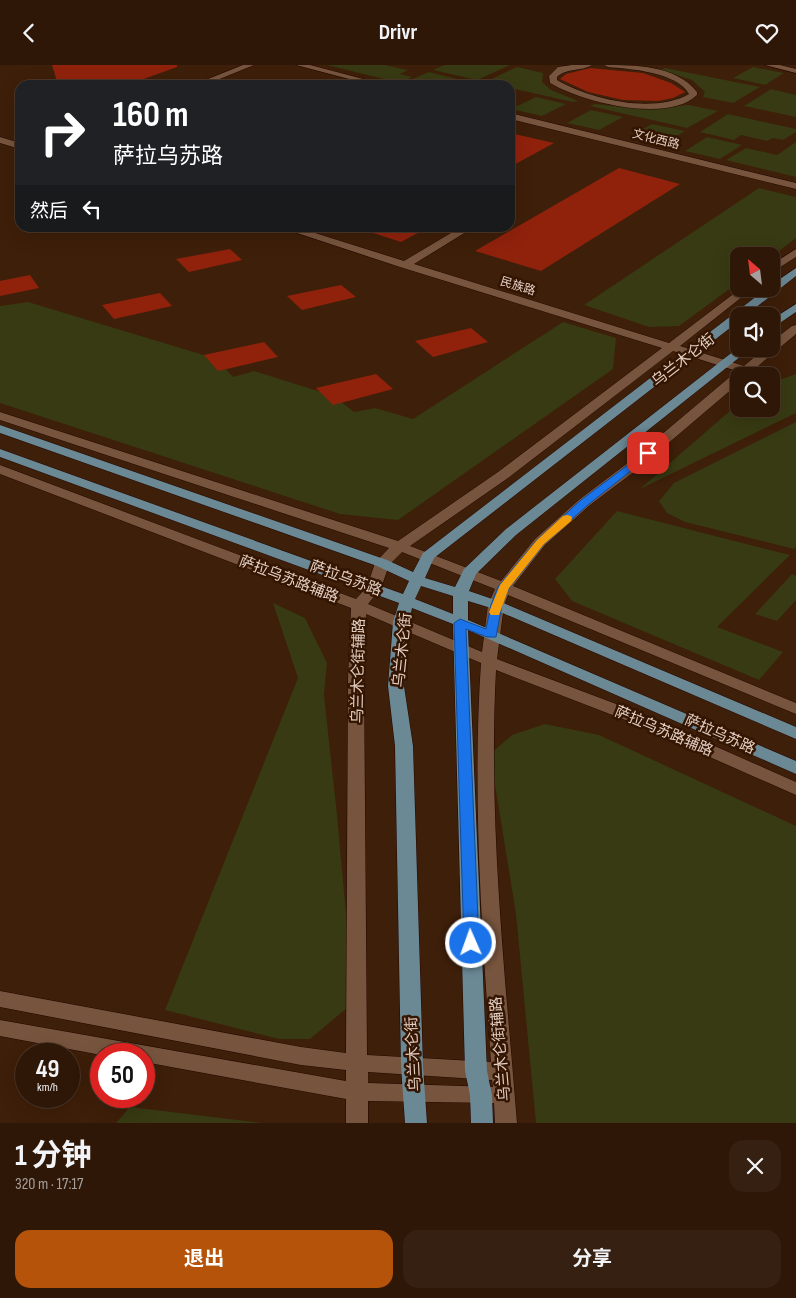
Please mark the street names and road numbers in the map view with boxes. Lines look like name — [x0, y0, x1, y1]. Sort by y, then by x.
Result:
street label: 文化西路 — [631, 126, 681, 153]
street label: 民族路 — [498, 274, 537, 299]
street label: 乌兰木仑街 — [648, 330, 719, 391]
street label: 萨拉乌苏路辅路 — [236, 552, 341, 607]
street label: 萨拉乌苏路 — [307, 557, 384, 600]
street label: 乌兰木仑街 — [389, 612, 416, 688]
street label: 乌兰木仑街辅路 — [348, 618, 369, 724]
street label: 萨拉乌苏路辅路 — [612, 702, 716, 761]
street label: 萨拉乌苏路 — [682, 711, 758, 758]
street label: 乌兰木仑街辅路 — [486, 996, 515, 1102]
street label: 乌兰木仑街 — [402, 1016, 425, 1092]

